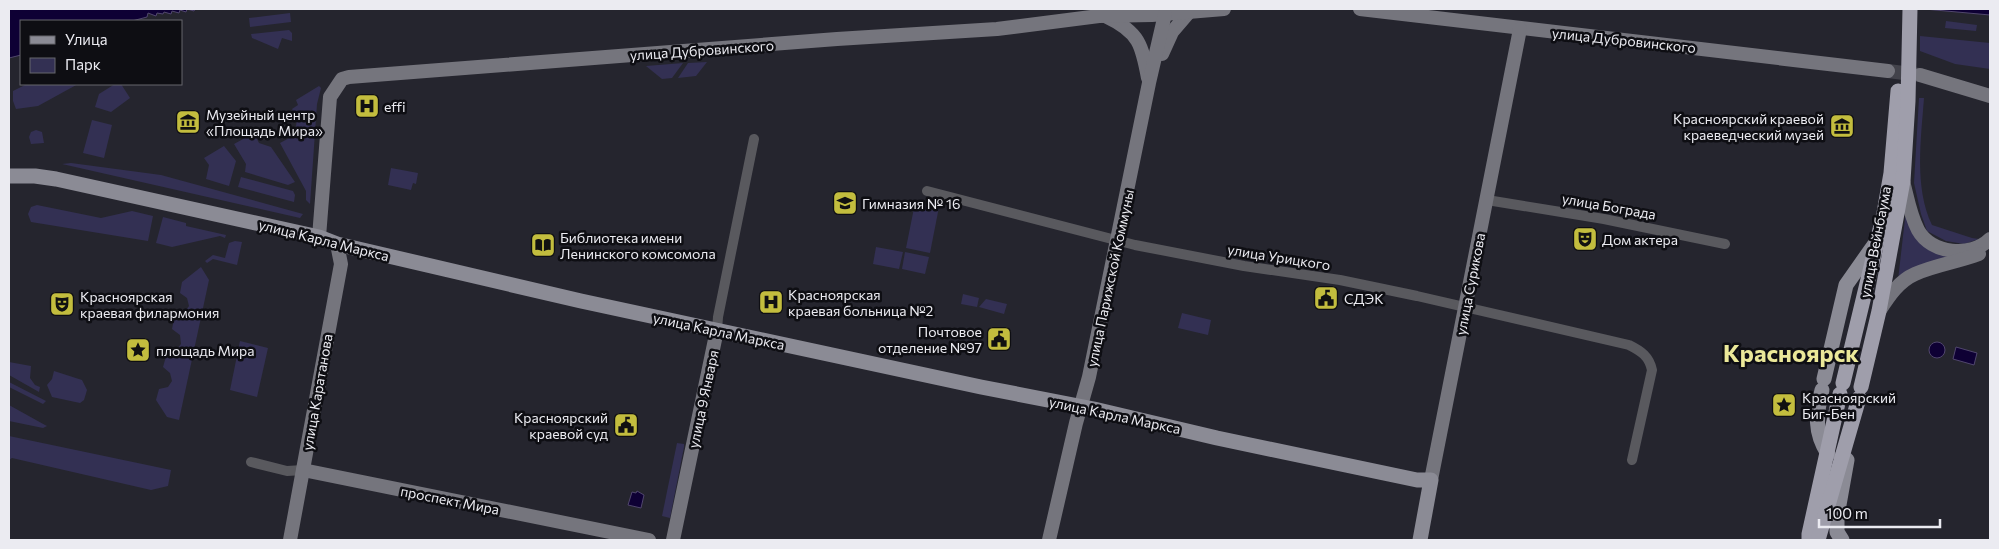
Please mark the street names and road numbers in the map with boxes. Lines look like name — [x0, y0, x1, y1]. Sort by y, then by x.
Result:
street label: улица Дубровинского — [1551, 24, 1697, 56]
street label: улица Дубровинского — [629, 36, 775, 64]
street label: улица Вейнбаума — [1856, 185, 1894, 299]
street label: улица Парижской Коммуны — [1083, 188, 1137, 368]
street label: улица Бограда — [1561, 189, 1657, 223]
street label: улица Карла Маркса — [257, 216, 391, 264]
street label: улица Сурикова — [1452, 231, 1488, 337]
street label: улица Урицкого — [1226, 240, 1332, 274]
street label: улица Карла Маркса — [652, 309, 786, 353]
street label: улица Каратанова — [298, 332, 336, 452]
street label: улица 9 Января — [684, 348, 722, 450]
street label: улица Карла Маркса — [1048, 393, 1182, 437]
street label: проспект Мира — [399, 482, 501, 518]

